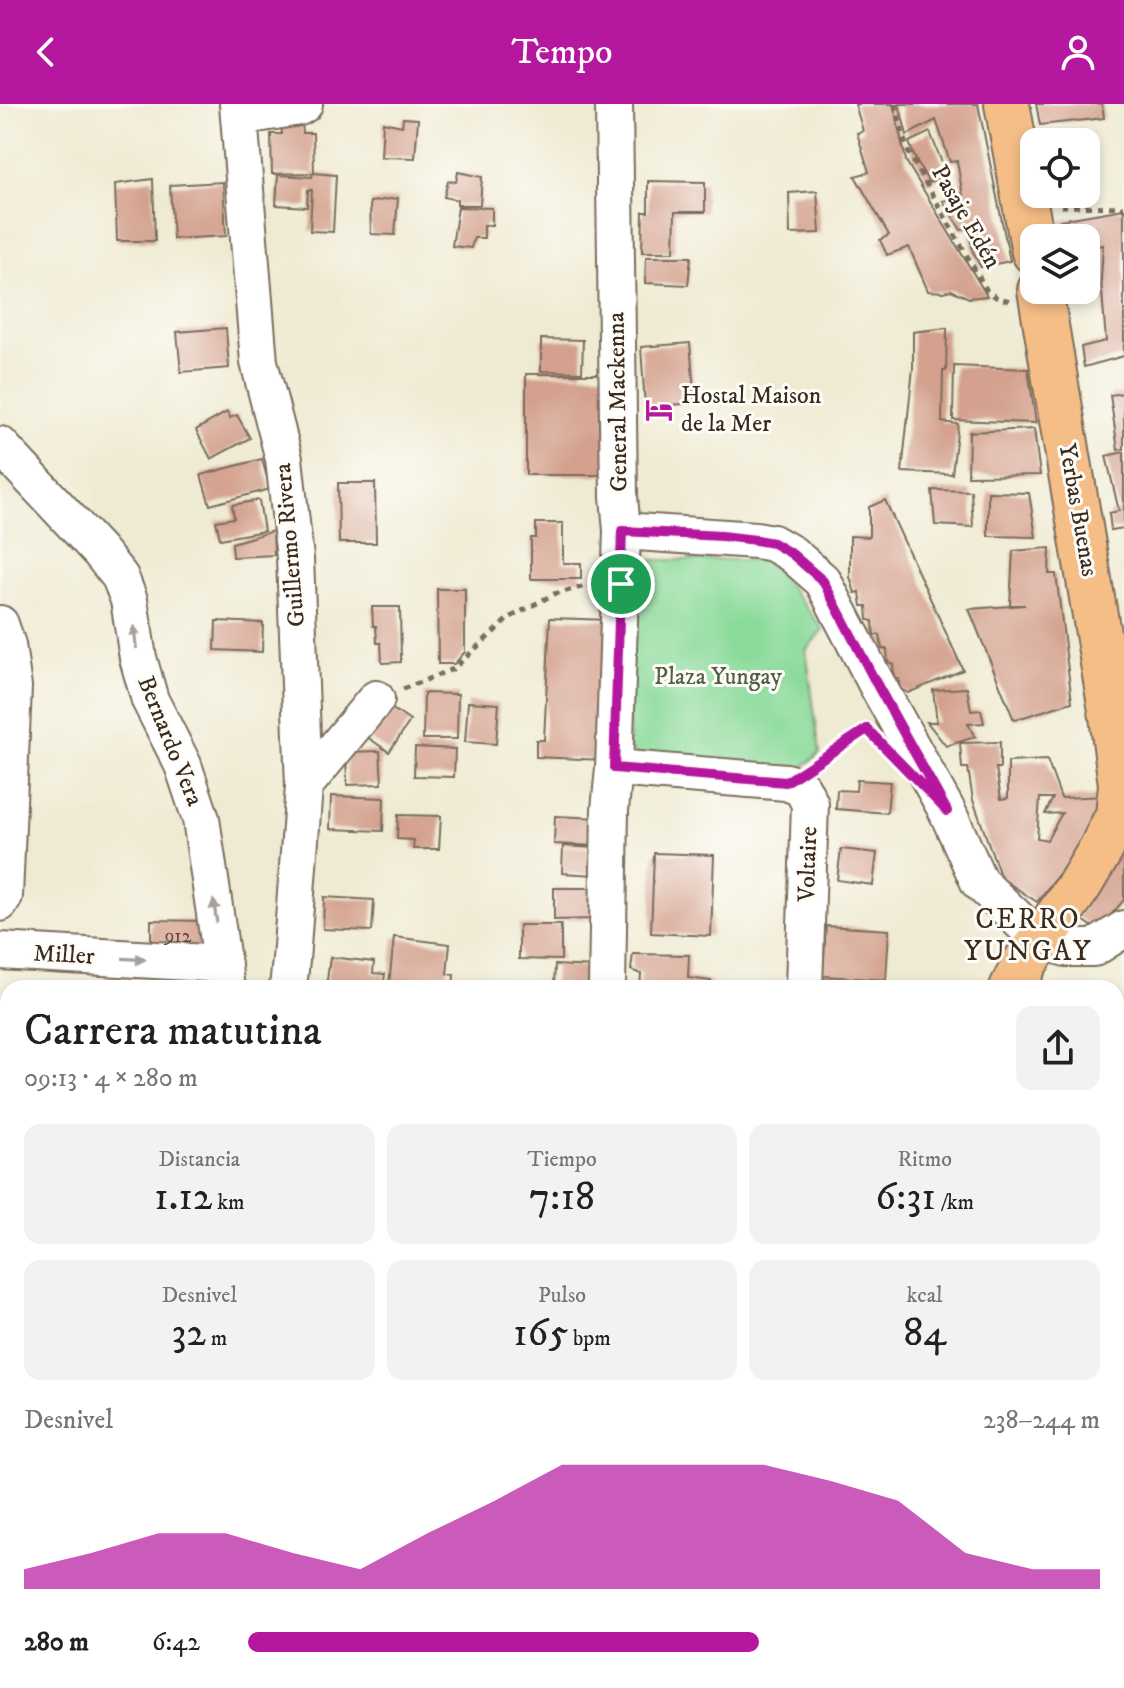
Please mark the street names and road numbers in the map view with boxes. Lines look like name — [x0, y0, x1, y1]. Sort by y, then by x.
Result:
street label: Pasaje Edén — [924, 160, 1008, 275]
street label: General Mackenna — [601, 311, 635, 492]
street label: Yerbas Buenas — [1052, 441, 1104, 579]
street label: Guillermo Rivera — [268, 461, 312, 628]
street label: Bernardo Vera — [130, 672, 210, 811]
street label: Voltaire — [792, 826, 824, 903]
street label: Miller — [33, 938, 95, 972]

